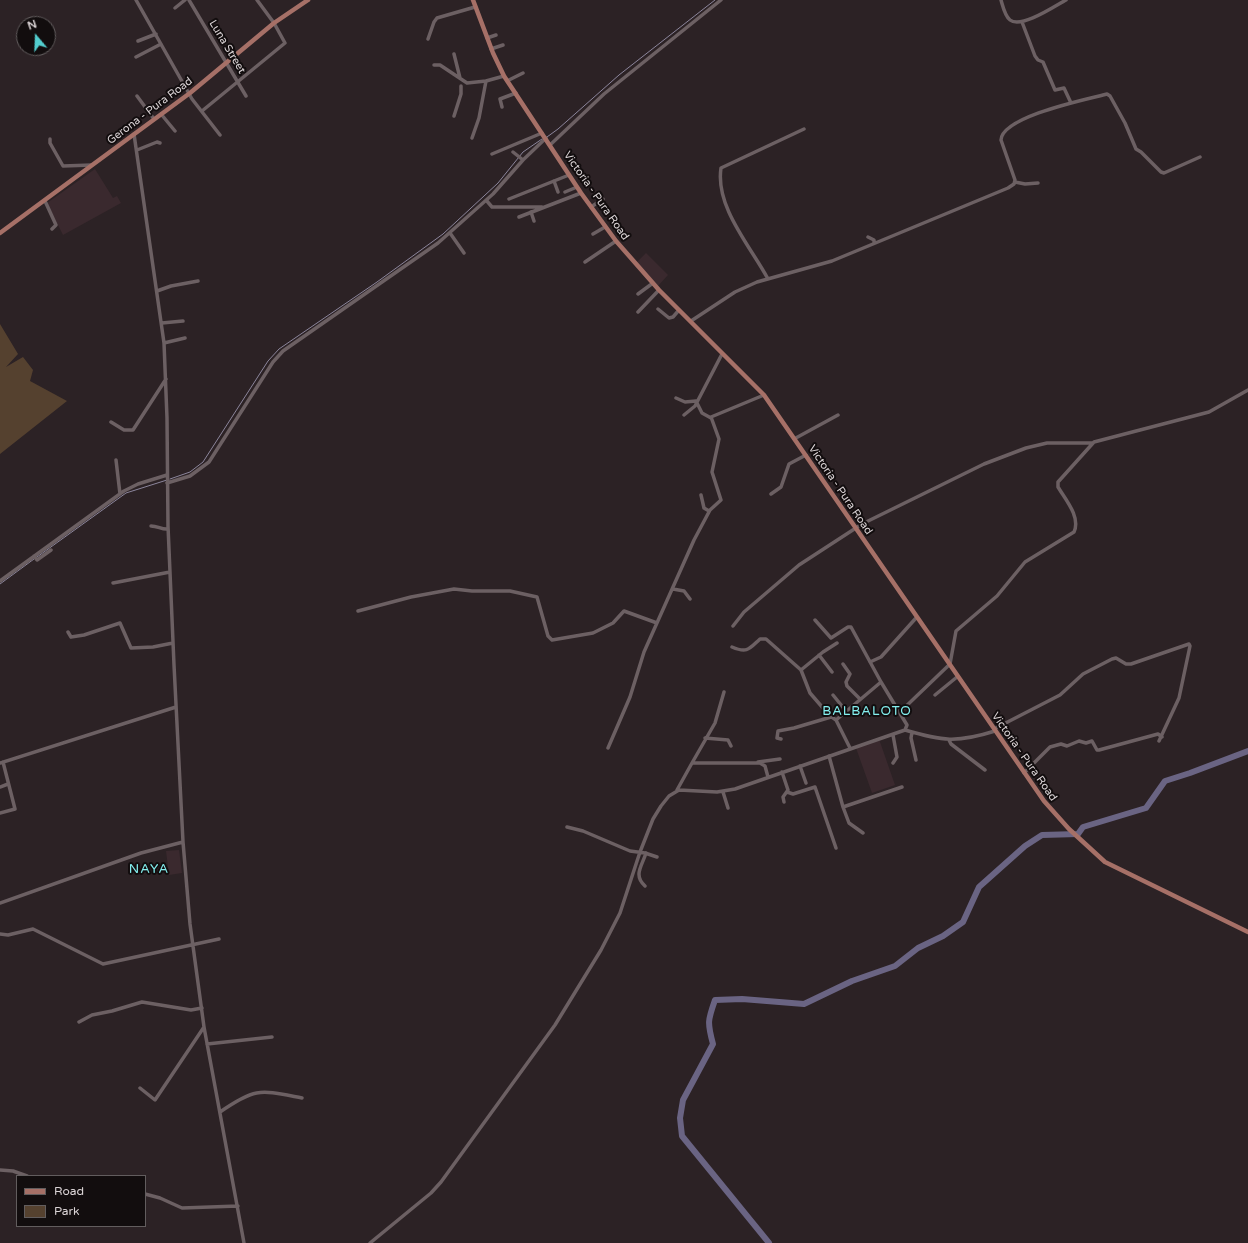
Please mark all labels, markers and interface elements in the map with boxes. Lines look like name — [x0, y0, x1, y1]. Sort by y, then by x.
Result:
north arrow — [16, 16, 56, 56]
text: N — [26, 18, 39, 33]
street label: Luna Street — [206, 18, 248, 76]
street label: Gerona - Pura Road — [105, 75, 195, 147]
street label: Victoria - Pura Road — [560, 149, 632, 243]
street label: Victoria - Pura Road — [805, 443, 875, 537]
district label: BALBALOTO — [822, 704, 912, 720]
street label: Victoria - Pura Road — [988, 710, 1060, 804]
district label: NAYA — [129, 862, 169, 878]
legend — [16, 1175, 146, 1227]
text: Road — [54, 1184, 84, 1198]
text: Park — [54, 1204, 80, 1218]

